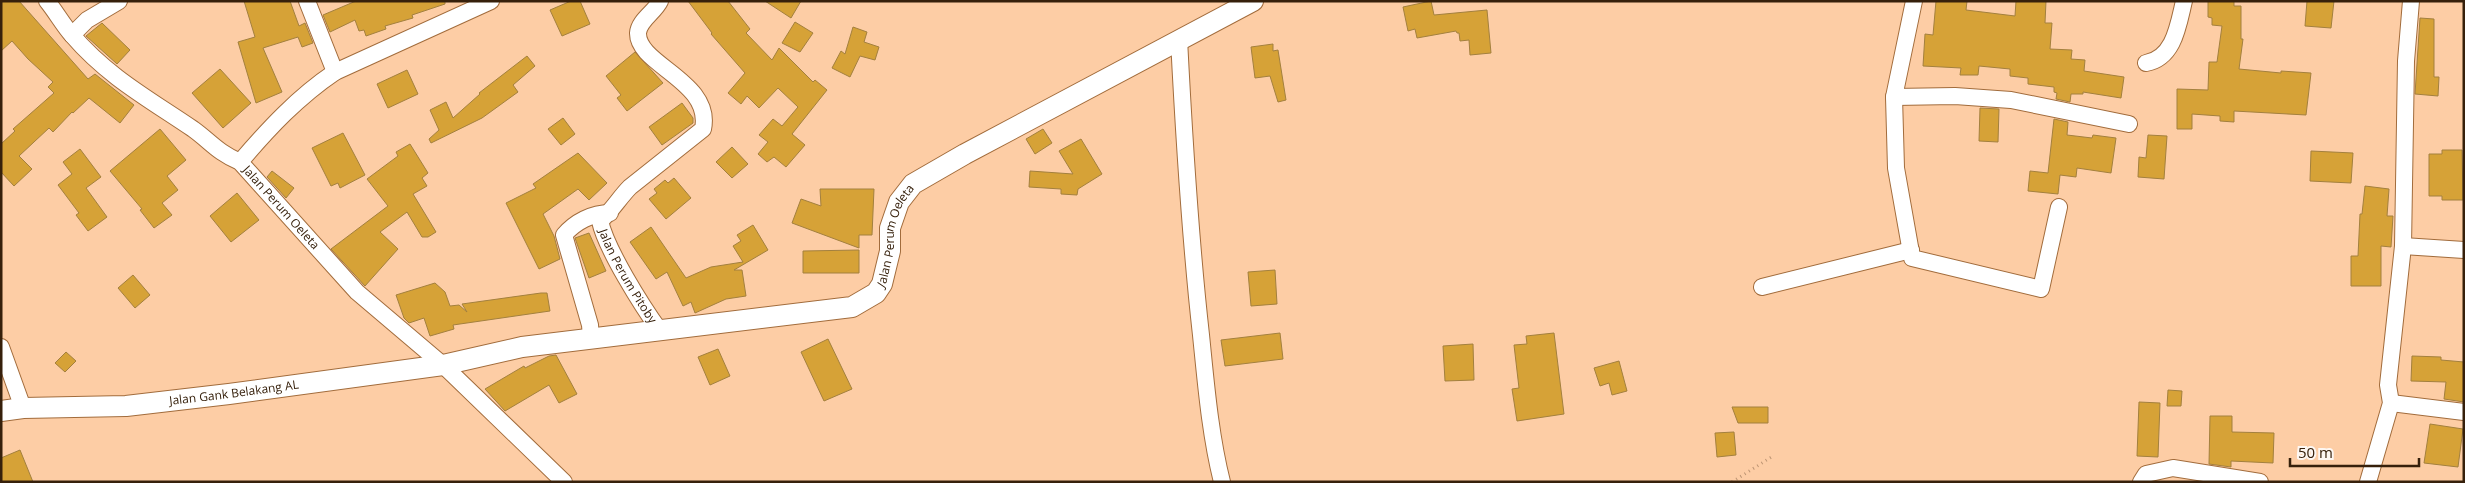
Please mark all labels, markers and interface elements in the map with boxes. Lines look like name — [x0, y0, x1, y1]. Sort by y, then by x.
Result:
street label: Jalan Perum Oeleta — [238, 161, 324, 253]
street label: Jalan Perum Oeleta — [873, 180, 918, 291]
street label: Jalan Perum Pitoby — [595, 226, 662, 327]
street label: Jalan Gank Belakang AL — [167, 376, 300, 409]
scale bar — [2290, 436, 2419, 468]
text: 50 m — [2298, 442, 2333, 462]

